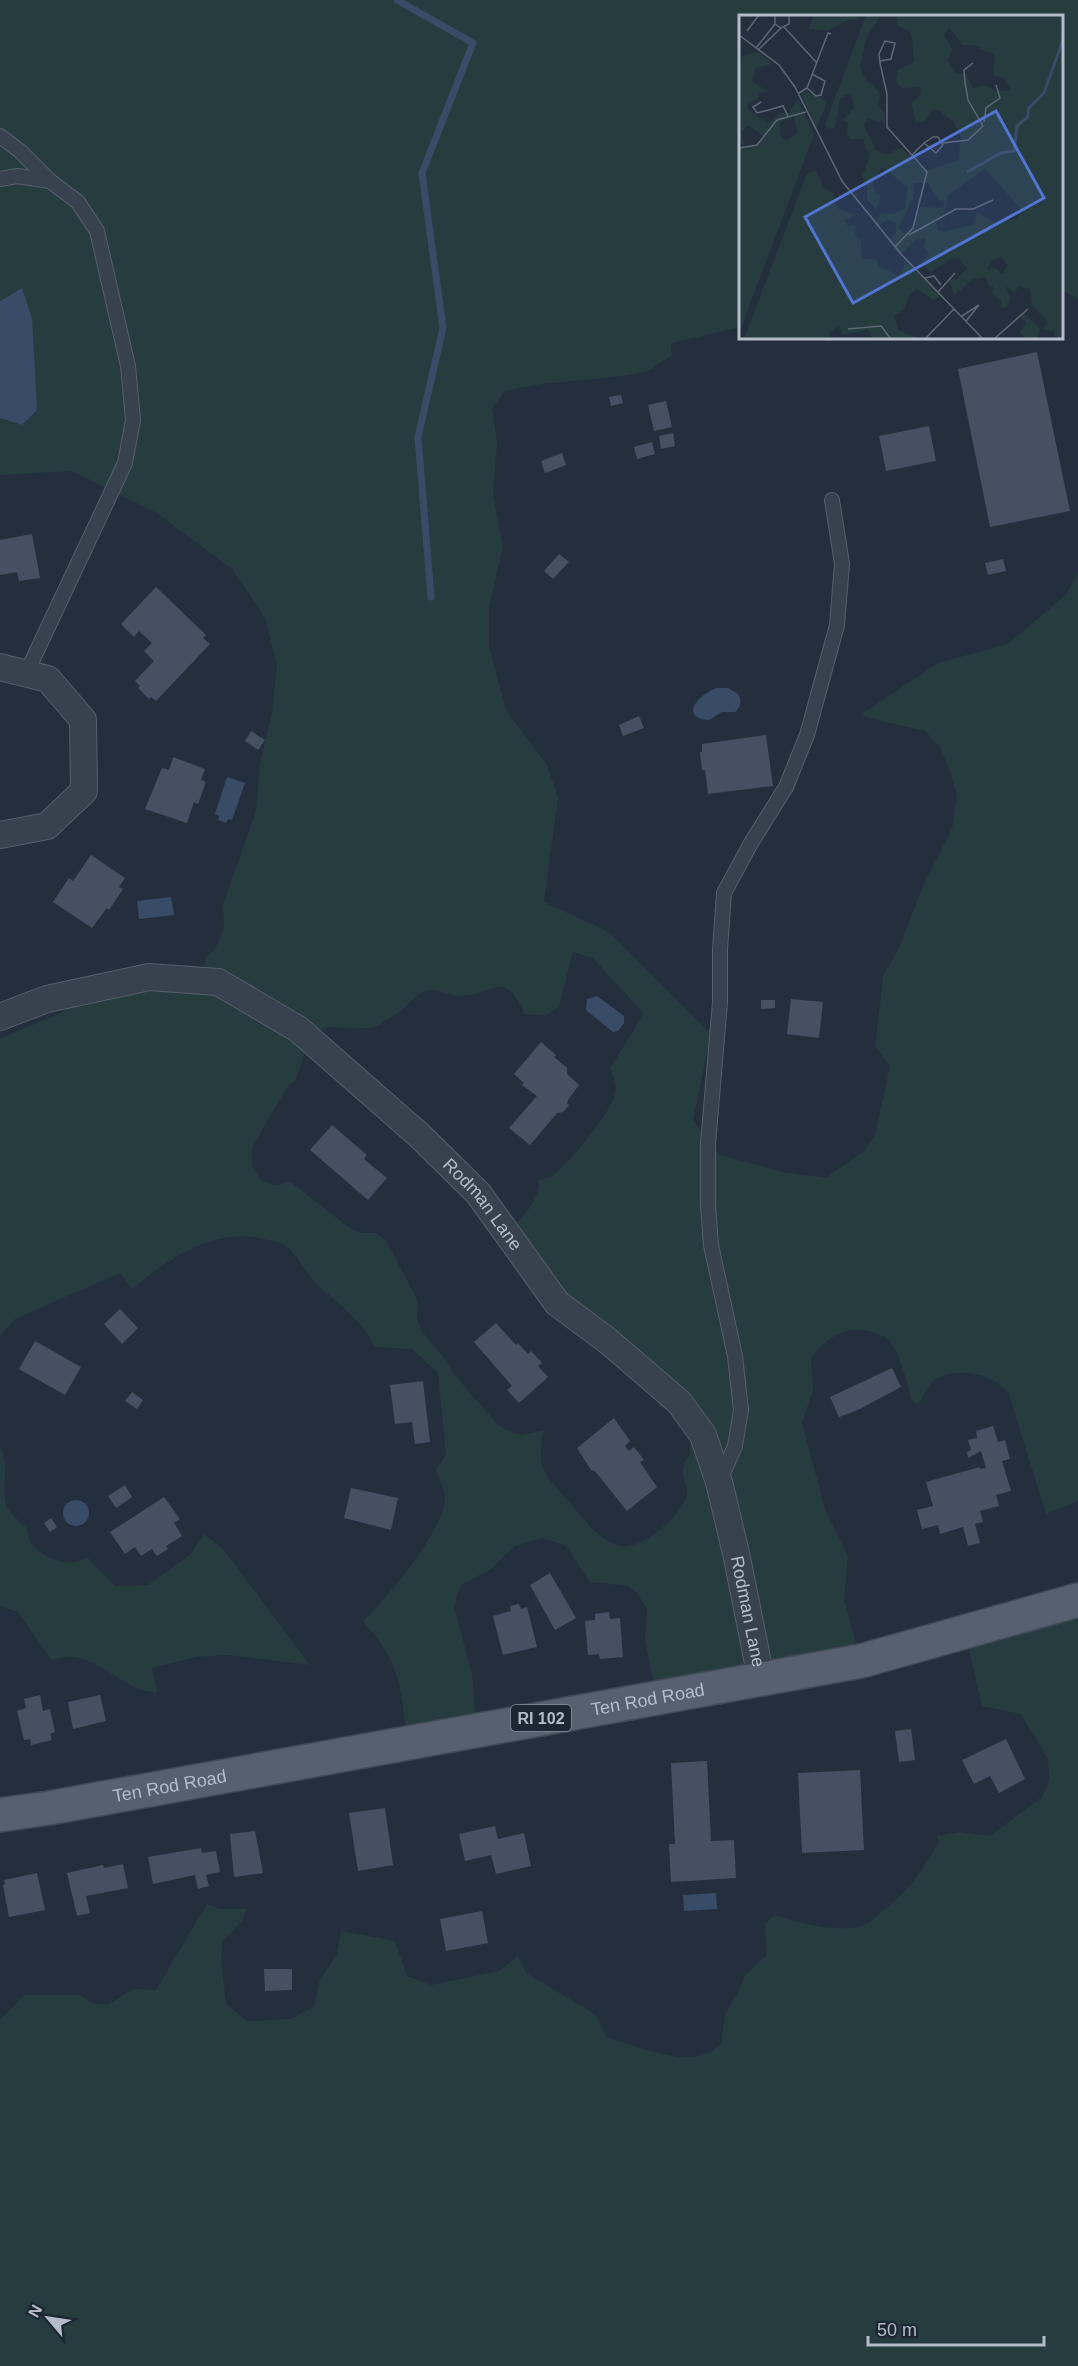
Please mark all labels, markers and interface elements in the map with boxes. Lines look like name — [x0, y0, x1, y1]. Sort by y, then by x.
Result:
inset map — [739, 15, 1063, 339]
street label: Rodman Lane — [439, 1154, 526, 1254]
street label: Rodman Lane — [727, 1554, 769, 1669]
street label: Ten Rod Road — [589, 1680, 706, 1720]
road number: RI 102 — [511, 1705, 571, 1731]
street label: Ten Rod Road — [111, 1766, 228, 1806]
north arrow — [18, 2288, 78, 2348]
text: N — [25, 2302, 46, 2320]
scale bar — [868, 2309, 1044, 2347]
text: 50 m — [877, 2320, 917, 2340]

